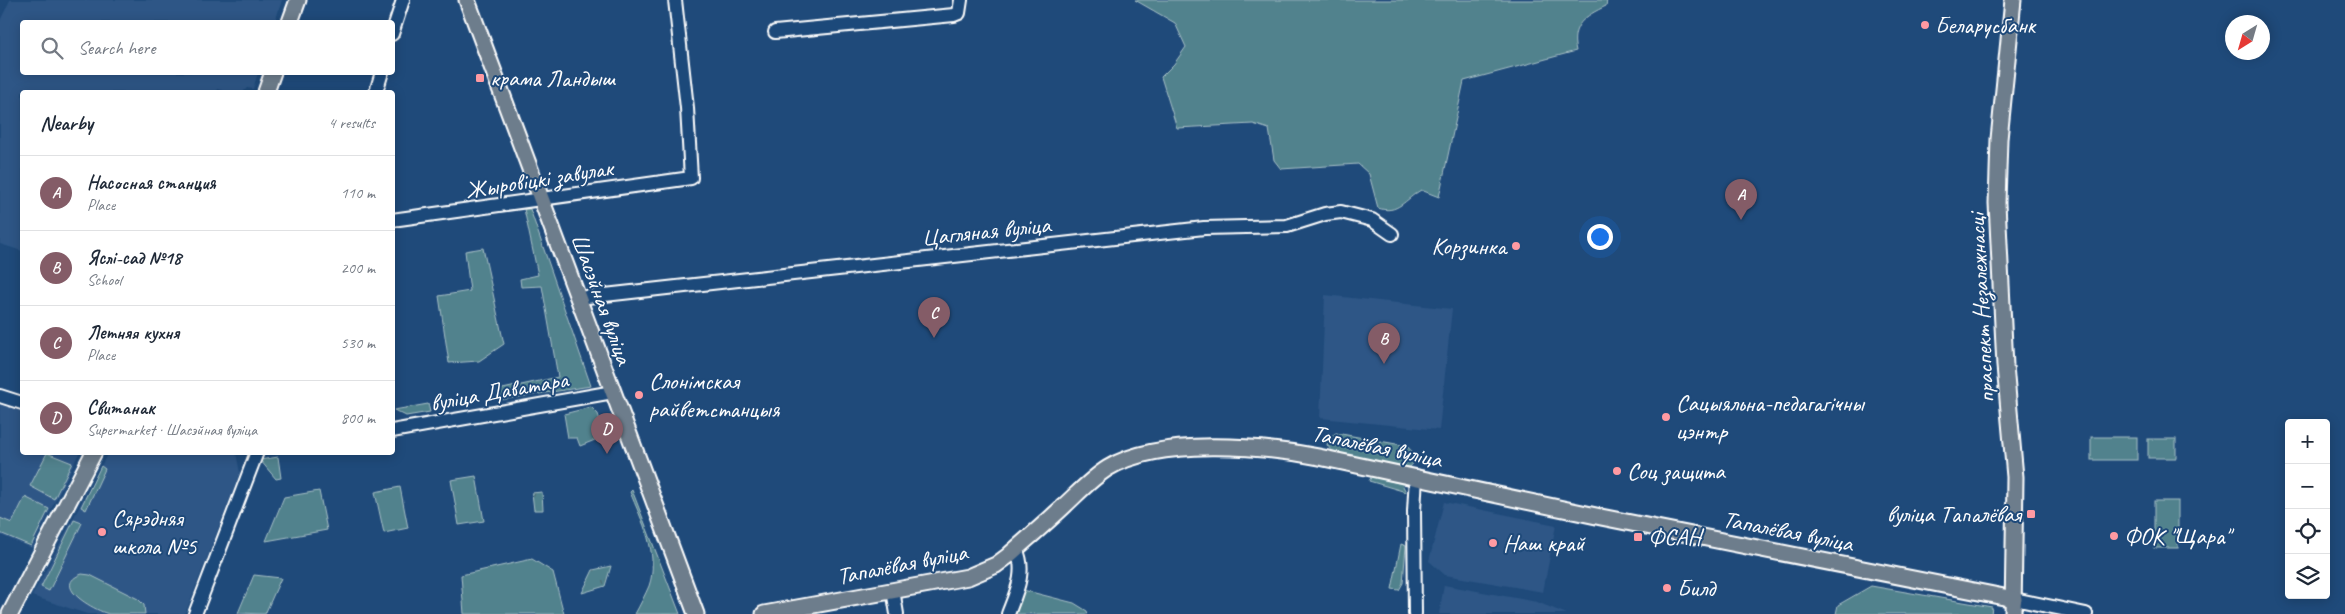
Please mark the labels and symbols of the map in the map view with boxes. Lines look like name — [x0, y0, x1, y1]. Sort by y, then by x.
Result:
place label: Беларусбанк — [1935, 10, 2038, 40]
north arrow — [2225, 15, 2270, 60]
marker: Беларусбанк — [1919, 19, 1931, 31]
place label: крама Ландыш — [490, 63, 616, 93]
marker: крама Ландыш — [474, 72, 486, 84]
street label: Жыровіцкі завулак — [463, 152, 617, 206]
pin: A — [1725, 179, 1757, 220]
street label: Цагляная вуліца — [920, 209, 1053, 253]
street label: праспект Незалежнасці — [1961, 210, 2002, 404]
your location — [1587, 224, 1613, 250]
street label: Шасэйная вуліца — [564, 229, 640, 370]
place label: Корзинка — [1431, 231, 1508, 261]
marker: Корзинка — [1510, 240, 1522, 252]
pin: C — [918, 297, 950, 338]
pin: B — [1368, 323, 1400, 364]
street label: вуліца Даватара — [428, 364, 572, 418]
place label: Слонімская райветстанцыя — [649, 366, 781, 424]
place label: Сацыяльна-педагагічны цэнтр — [1676, 388, 1866, 446]
marker: Слонімская райветстанцыя — [633, 389, 645, 401]
marker: Сацыяльна-педагагічны цэнтр — [1660, 411, 1672, 423]
pin: D — [591, 413, 623, 454]
street label: Тапалёвая вуліца — [1309, 418, 1446, 475]
place label: Соц защита — [1627, 456, 1726, 486]
marker: Соц защита — [1611, 465, 1623, 477]
place label: вуліца Тапалёвая — [1887, 499, 2023, 529]
place label: Сярэдняя школа №5 — [112, 503, 198, 561]
street label: Тапалёвая вуліца — [1720, 504, 1857, 559]
marker: вуліца Тапалёвая — [2025, 508, 2037, 520]
place label: ФОК "Щара" — [2124, 521, 2235, 551]
place label: ФСАН — [1648, 522, 1705, 552]
marker: Сярэдняя школа №5 — [96, 526, 108, 538]
place label: Наш край — [1503, 528, 1586, 558]
marker: ФОК "Щара" — [2108, 530, 2120, 542]
marker: ФСАН — [1632, 531, 1644, 543]
street label: Тапалёвая вуліца — [834, 536, 971, 591]
marker: Наш край — [1487, 537, 1499, 549]
place label: Билд — [1677, 573, 1717, 603]
marker: Билд — [1661, 582, 1673, 594]

